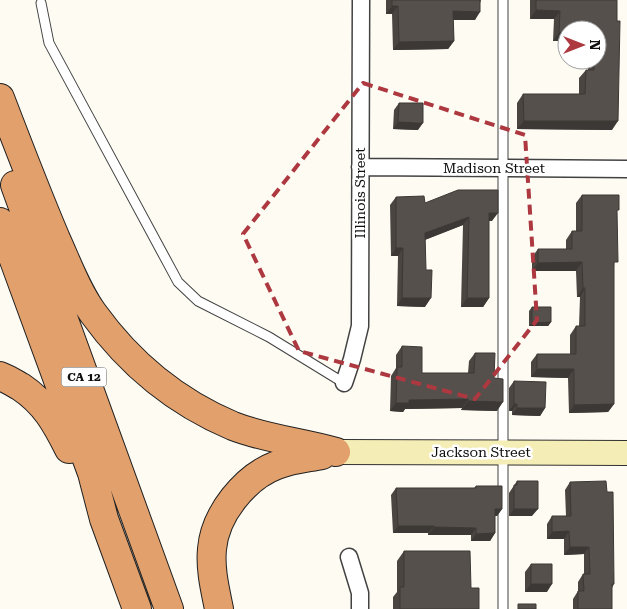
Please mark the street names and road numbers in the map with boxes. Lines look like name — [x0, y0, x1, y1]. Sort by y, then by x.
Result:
street label: Illinois Street — [352, 148, 368, 238]
street label: Madison Street — [443, 160, 545, 176]
road number: CA 12 — [62, 368, 106, 387]
street label: Jackson Street — [431, 444, 531, 460]

